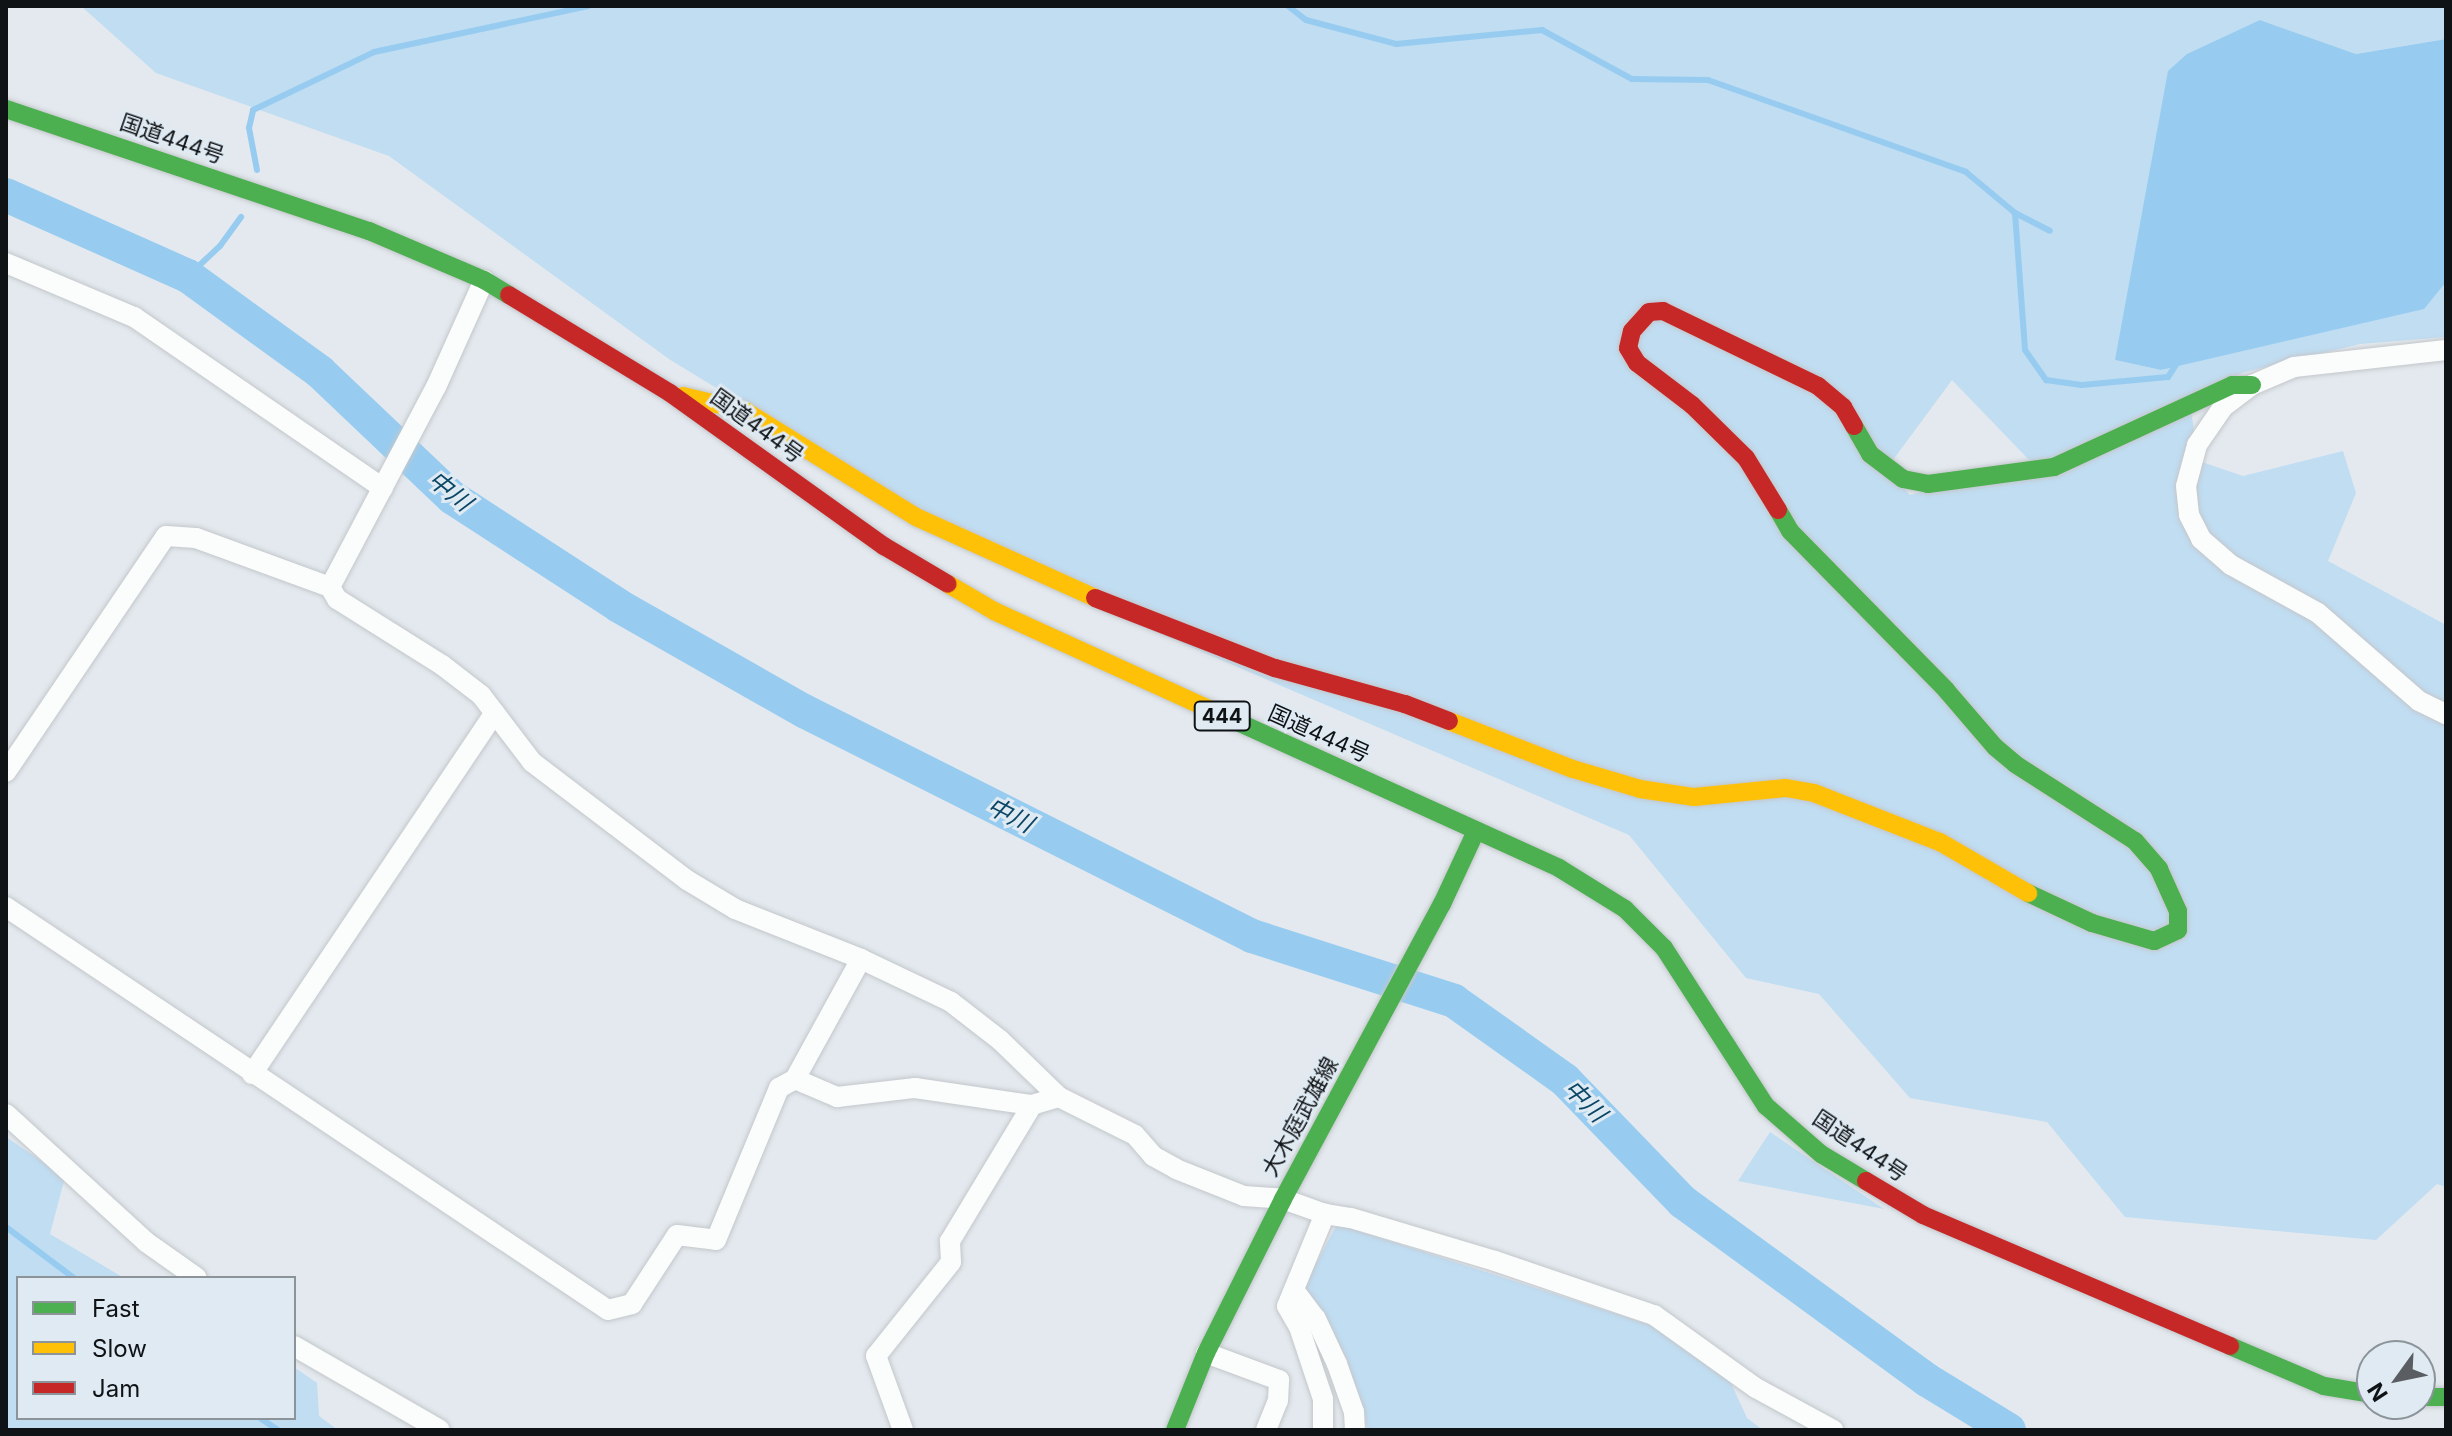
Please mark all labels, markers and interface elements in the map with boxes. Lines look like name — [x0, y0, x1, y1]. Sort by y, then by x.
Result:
street label: 国道444号 — [116, 109, 228, 169]
street label: 国道444号 — [705, 383, 809, 469]
water label: 中川 — [422, 465, 478, 517]
road number: 444 — [1192, 700, 1252, 732]
street label: 国道444号 — [1264, 700, 1374, 768]
water label: 中川 — [982, 791, 1038, 839]
street label: 大木庭武雄線 — [1256, 1053, 1344, 1181]
water label: 中川 — [1558, 1074, 1612, 1128]
street label: 国道444号 — [1808, 1105, 1912, 1187]
legend — [16, 1276, 296, 1420]
text: Fast — [92, 1294, 140, 1323]
text: Slow — [92, 1334, 147, 1363]
north arrow — [2356, 1340, 2436, 1420]
text: Jam — [92, 1374, 140, 1403]
text: N — [2362, 1378, 2393, 1406]

